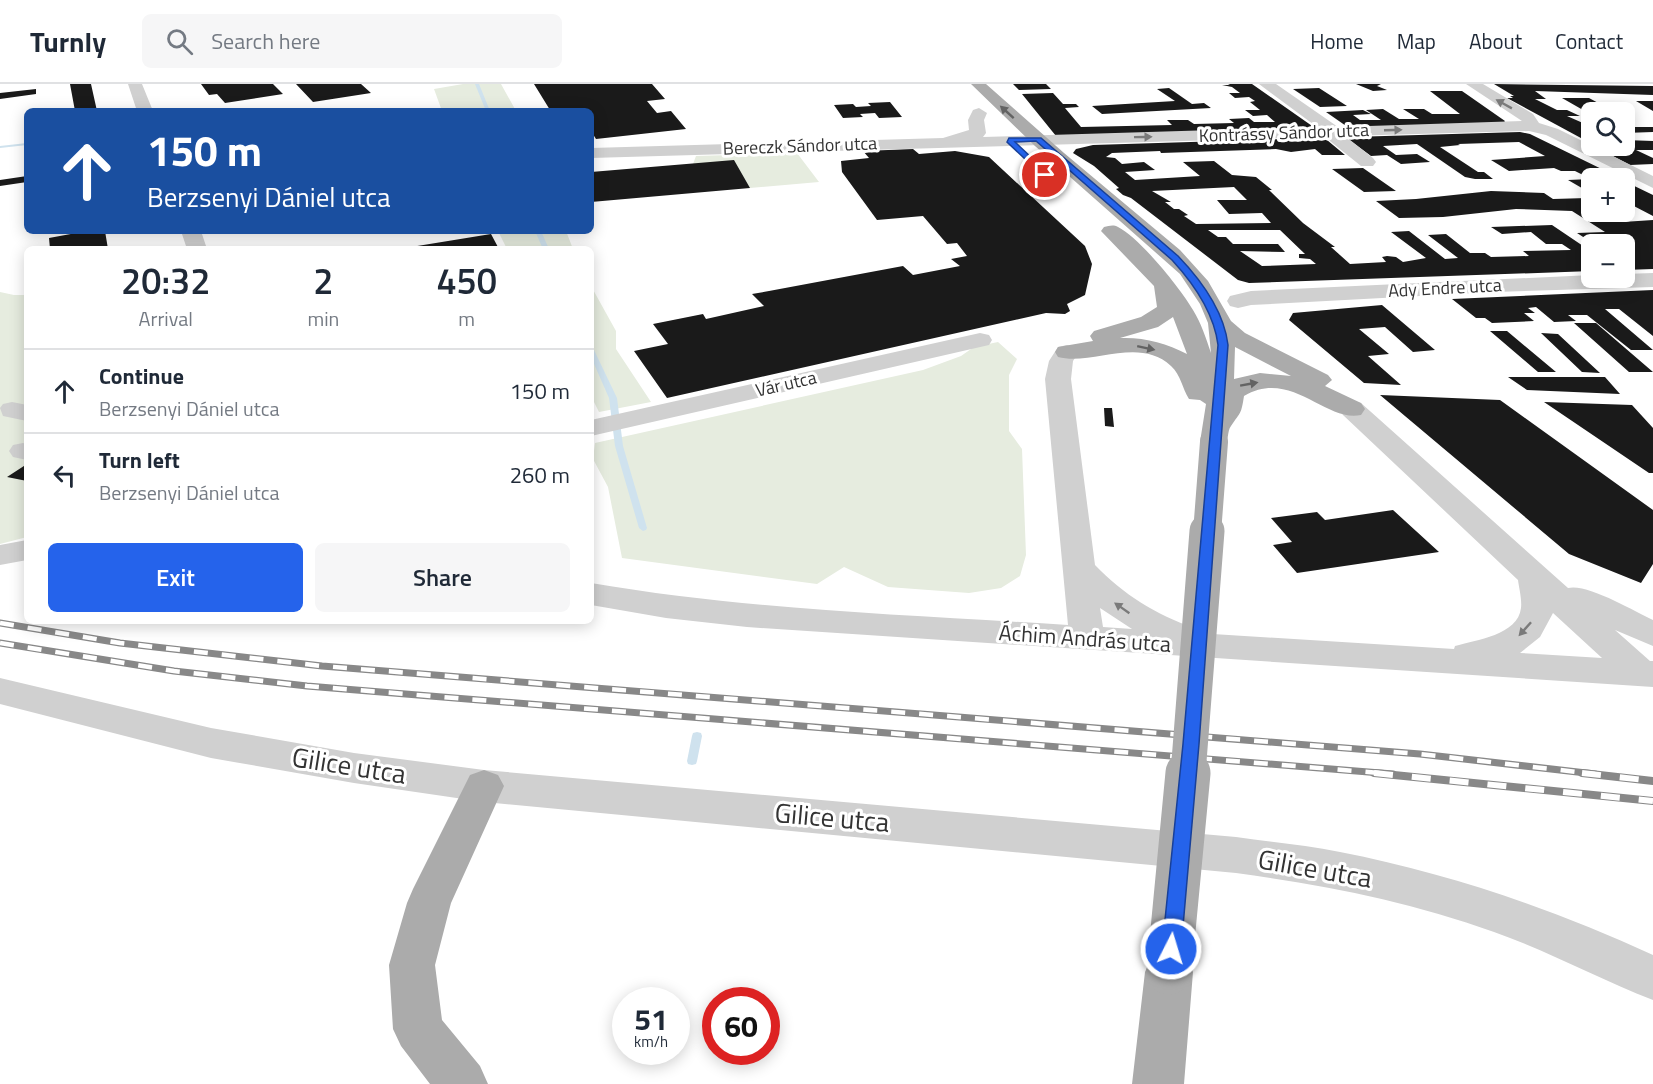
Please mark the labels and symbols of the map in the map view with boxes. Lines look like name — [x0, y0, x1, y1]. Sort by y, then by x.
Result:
one-way arrow — [1495, 99, 1512, 109]
one-way arrow — [1000, 105, 1015, 119]
street label: Kontrássy Sándor utca — [1198, 116, 1370, 149]
one-way arrow — [1384, 125, 1403, 135]
street label: Bereczk Sándor utca — [722, 129, 878, 162]
one-way arrow — [1134, 132, 1153, 142]
pin — [1019, 149, 1070, 200]
street label: Ady Endre utca — [1387, 271, 1502, 304]
one-way arrow — [1137, 343, 1155, 353]
street label: Vár utca — [753, 363, 819, 404]
one-way arrow — [1240, 379, 1259, 388]
one-way arrow — [1114, 602, 1130, 614]
street label: Áchim András utca — [998, 615, 1172, 661]
one-way arrow — [1518, 621, 1532, 636]
street label: Gilice utca — [289, 735, 410, 794]
street label: Gilice utca — [773, 791, 892, 842]
street label: Gilice utca — [1255, 837, 1376, 898]
position arrow — [1139, 917, 1203, 981]
speed limit sign: 60 — [702, 987, 780, 1065]

